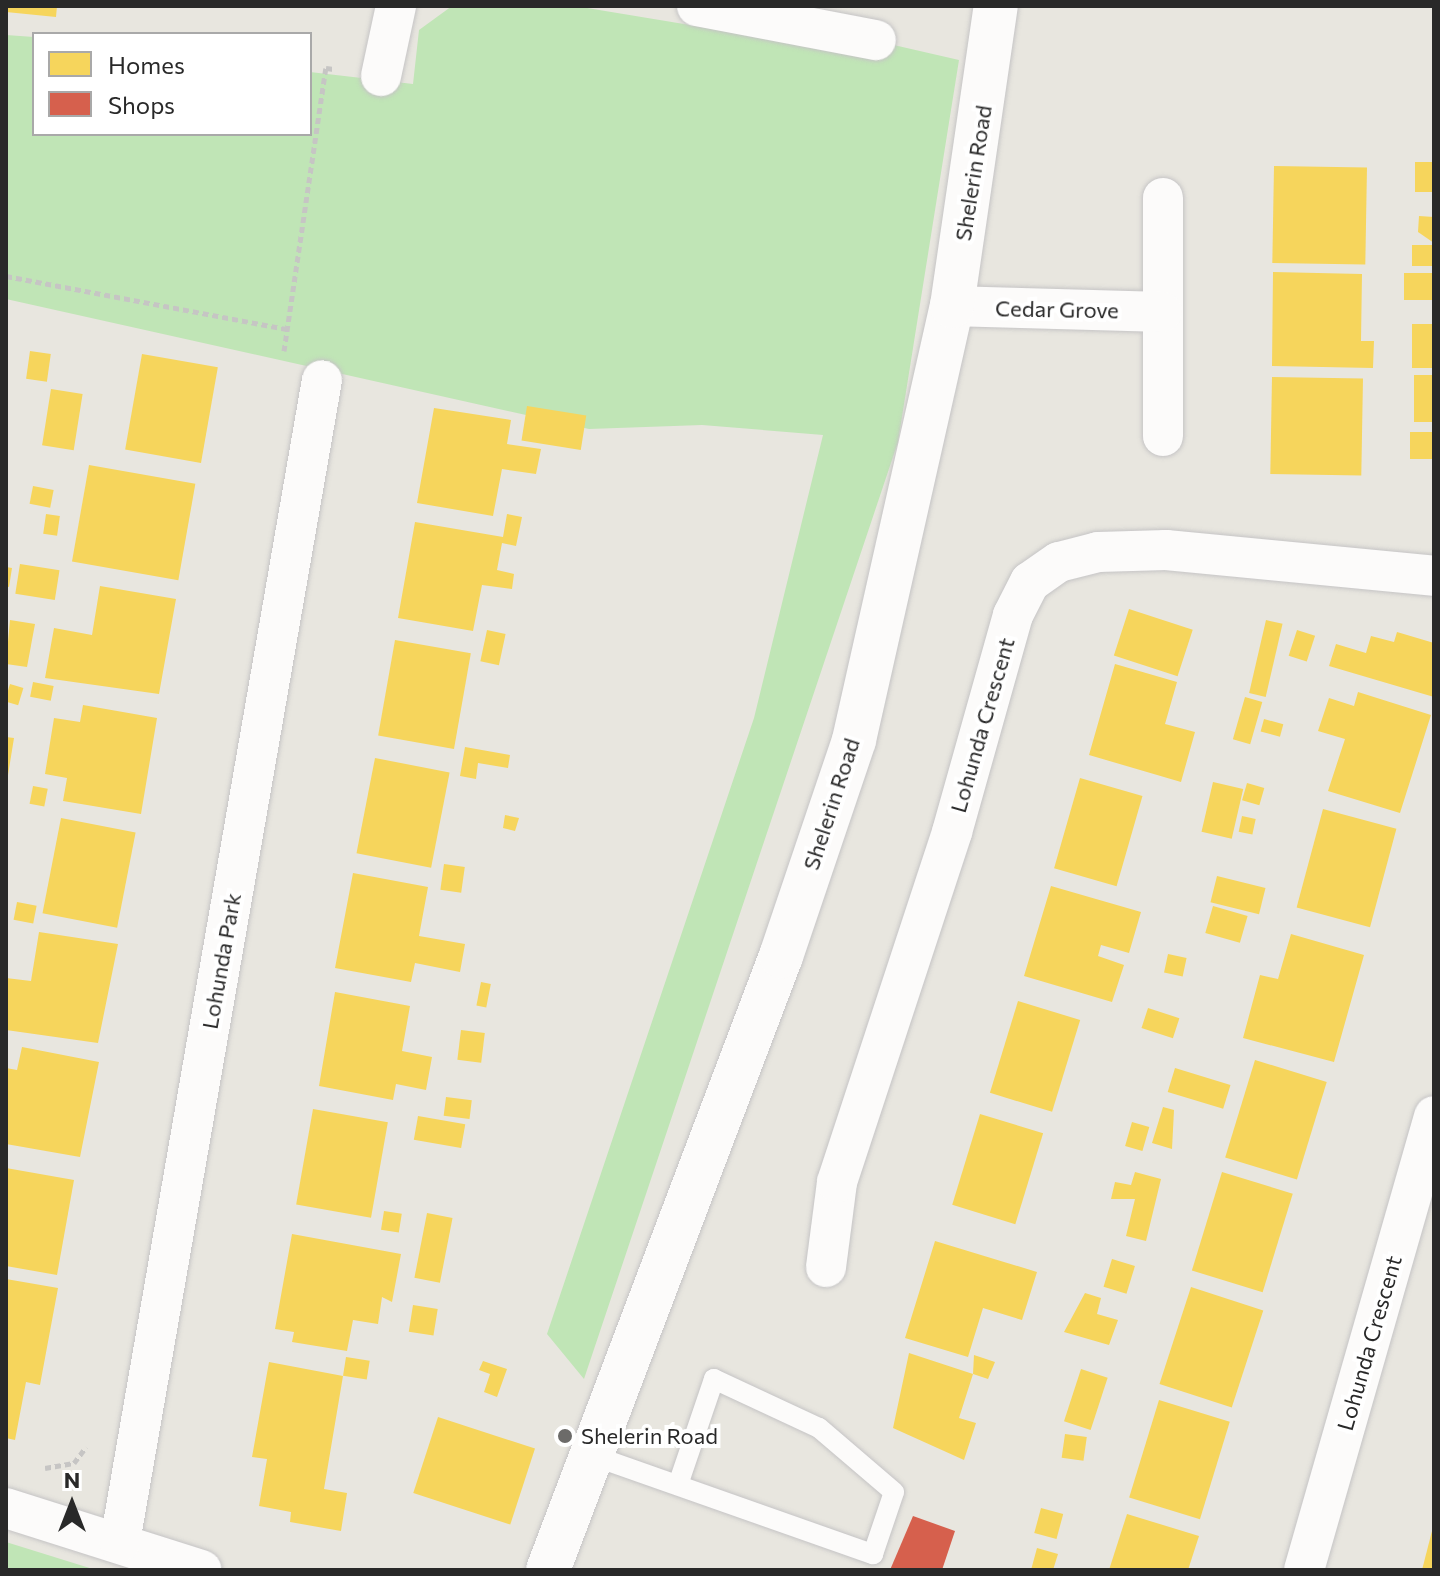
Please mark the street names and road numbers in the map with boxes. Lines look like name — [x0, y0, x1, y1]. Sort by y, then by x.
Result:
street label: Shelerin Road — [949, 103, 997, 243]
street label: Cedar Grove — [995, 295, 1119, 323]
street label: Lohunda Crescent — [944, 634, 1020, 816]
street label: Shelerin Road — [797, 735, 865, 873]
street label: Lohunda Park — [196, 891, 246, 1031]
street label: Lohunda Crescent — [1331, 1252, 1407, 1434]

